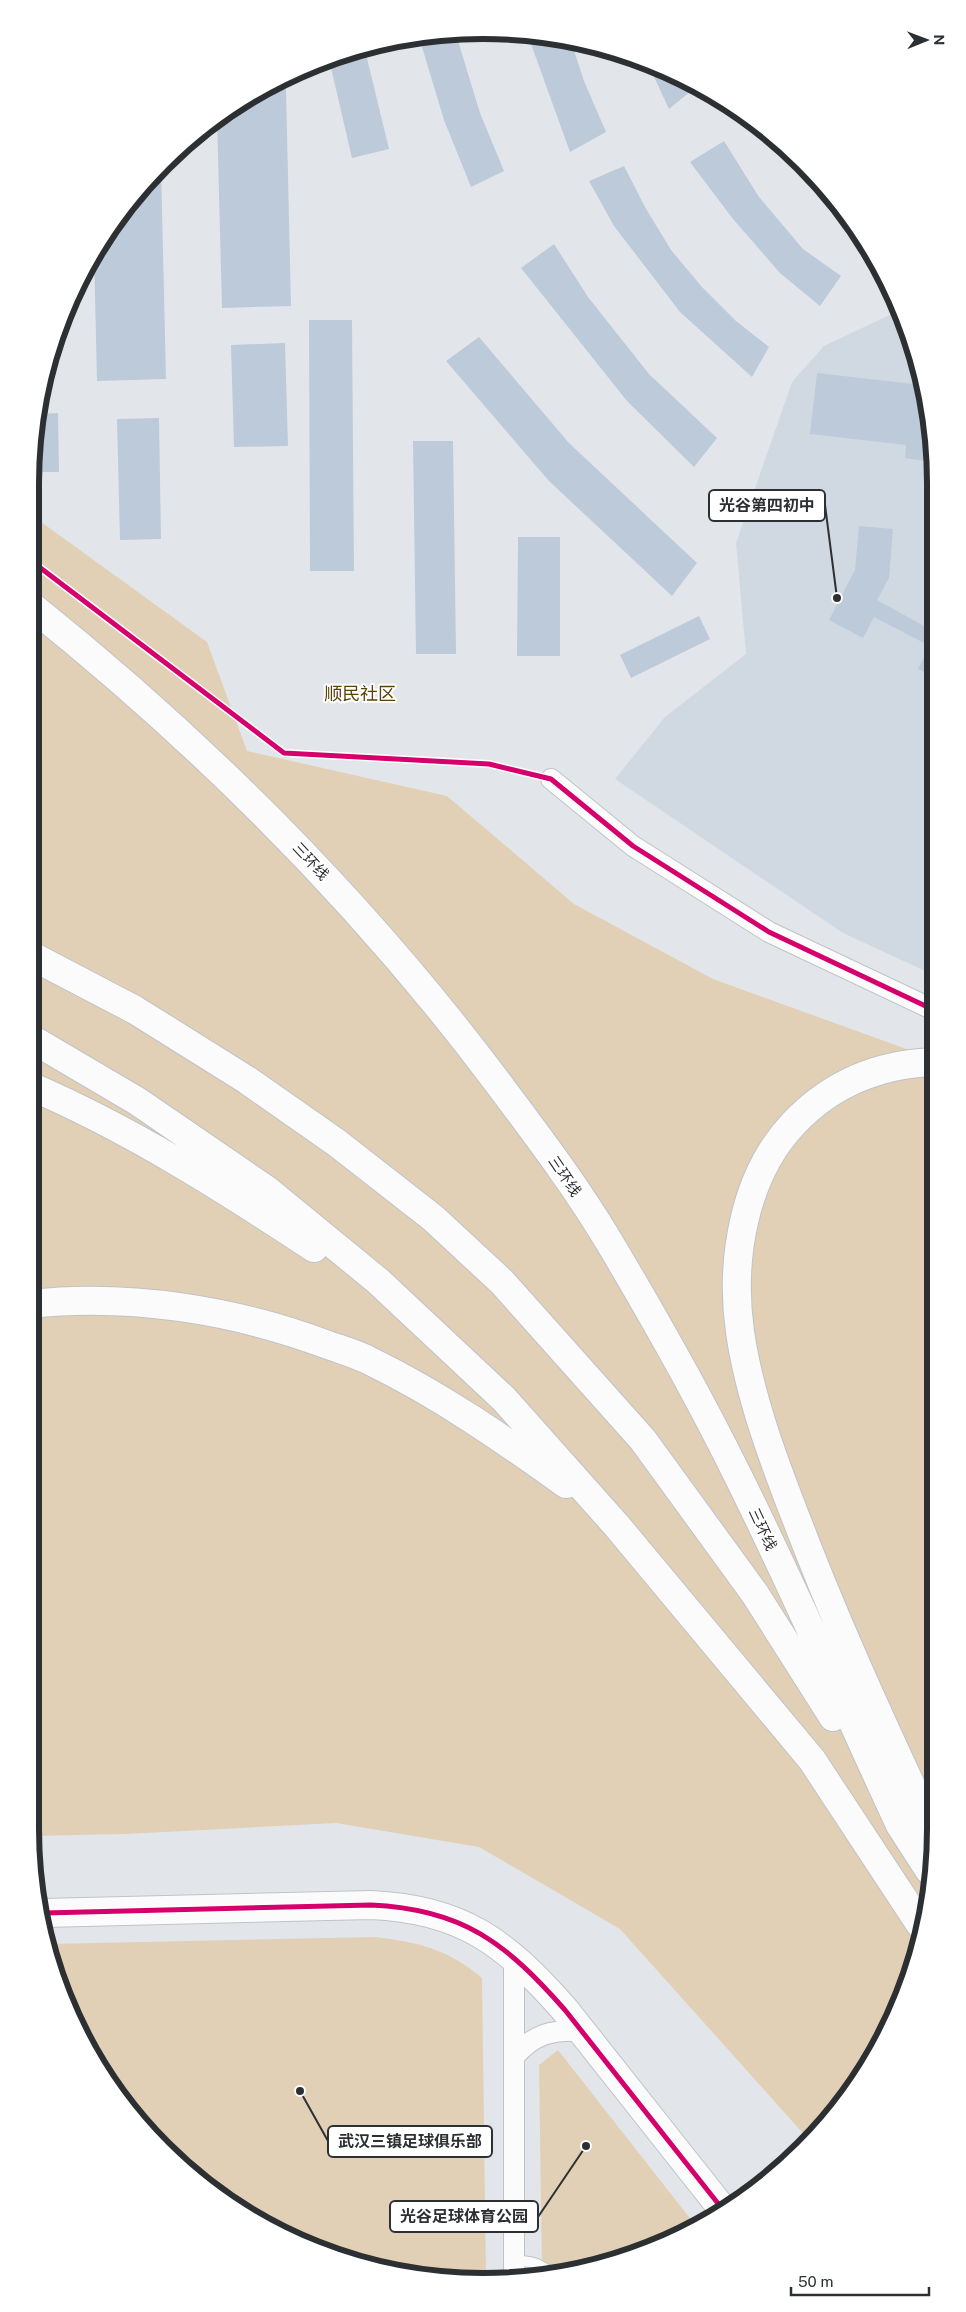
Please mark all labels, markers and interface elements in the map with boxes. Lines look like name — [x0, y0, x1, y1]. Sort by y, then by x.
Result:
north arrow — [901, 15, 951, 65]
text: N — [931, 34, 947, 45]
callout: 光谷第四初中 — [709, 490, 825, 521]
text: 光谷第四初中 — [719, 496, 815, 515]
district label: 顺民社区 — [324, 683, 396, 704]
street label: 三环线 — [289, 839, 333, 883]
street label: 三环线 — [545, 1153, 585, 1199]
street label: 三环线 — [746, 1505, 780, 1553]
callout: 武汉三镇足球俱乐部 — [328, 2126, 492, 2157]
text: 武汉三镇足球俱乐部 — [338, 2132, 482, 2151]
callout: 光谷足球体育公园 — [390, 2201, 538, 2232]
text: 光谷足球体育公园 — [400, 2207, 528, 2226]
scale bar — [791, 2264, 928, 2296]
text: 50 m — [798, 2273, 833, 2290]

